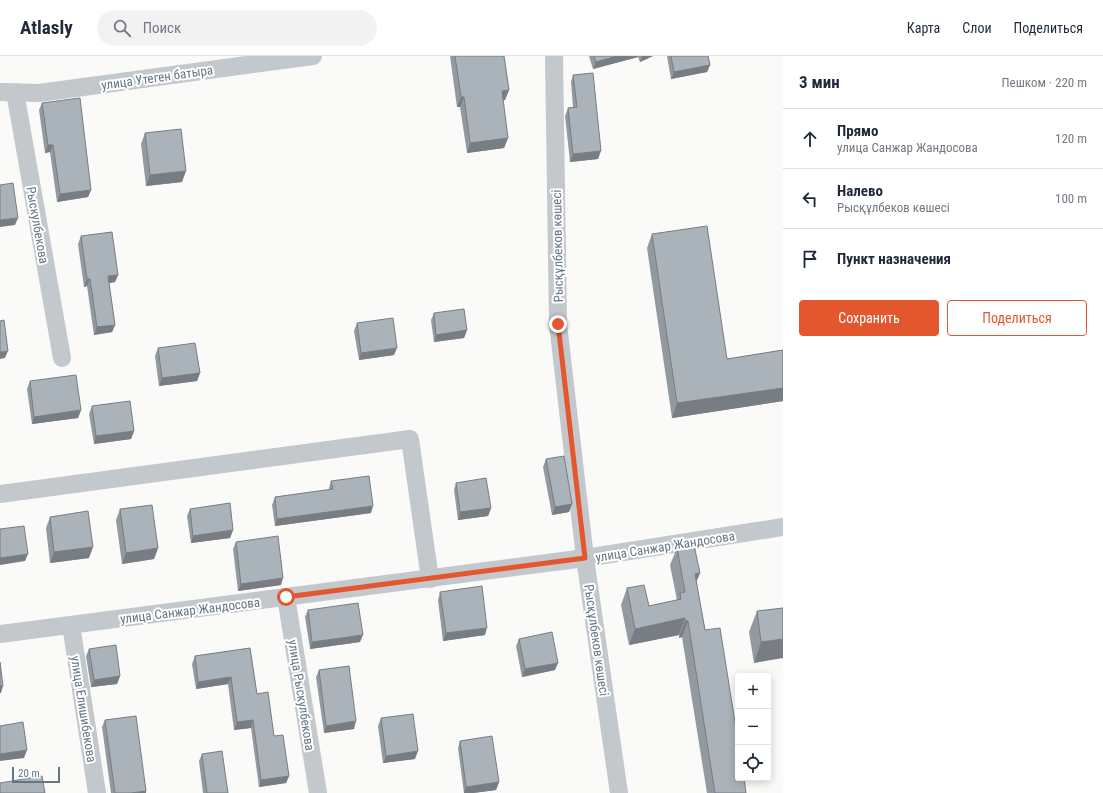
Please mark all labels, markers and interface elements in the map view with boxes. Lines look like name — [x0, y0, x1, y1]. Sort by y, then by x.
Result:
search box — [97, 10, 377, 46]
text: Atlasly — [20, 16, 73, 39]
icon: search — [111, 17, 133, 39]
text: Поиск — [143, 19, 181, 37]
text: Карта — [907, 20, 940, 36]
text: Слои — [962, 20, 992, 36]
text: Поделиться — [1014, 20, 1083, 36]
street label: улица Утеген батыра — [100, 62, 214, 93]
text: 3 мин — [799, 72, 840, 92]
text: Пешком · 220 m — [1001, 75, 1087, 90]
text: Прямо — [837, 122, 878, 140]
icon: ahead — [799, 128, 821, 150]
text: 120 m — [1055, 131, 1087, 146]
text: улица Санжар Жандосова — [837, 140, 978, 155]
text: Налево — [837, 182, 883, 200]
street label: Рыскулбекова — [23, 185, 52, 265]
icon: left — [799, 188, 821, 210]
street label: Рысқұлбеков көшесі — [549, 190, 566, 302]
text: 100 m — [1055, 191, 1087, 206]
text: Рысқұлбеков көшесі — [837, 200, 950, 215]
icon: arrive — [799, 248, 821, 270]
text: Пункт назначения — [837, 250, 951, 268]
button: Сохранить — [799, 300, 939, 336]
button: Поделиться — [947, 300, 1087, 336]
route end — [549, 315, 567, 333]
street label: улица Санжар Жандосова — [594, 528, 736, 565]
street label: Рысқұлбеков көшесі — [581, 583, 612, 697]
route start — [277, 588, 295, 606]
street label: улица Санжар Жандосова — [119, 594, 261, 627]
street label: улица Рыскулбекова — [285, 638, 318, 752]
street label: улица Елишибекова — [68, 655, 99, 763]
map controls — [735, 673, 771, 781]
button: + — [735, 673, 771, 709]
button: − — [735, 709, 771, 745]
button: locate — [735, 745, 771, 781]
scale bar — [12, 765, 60, 784]
text: 20 m — [18, 767, 40, 780]

